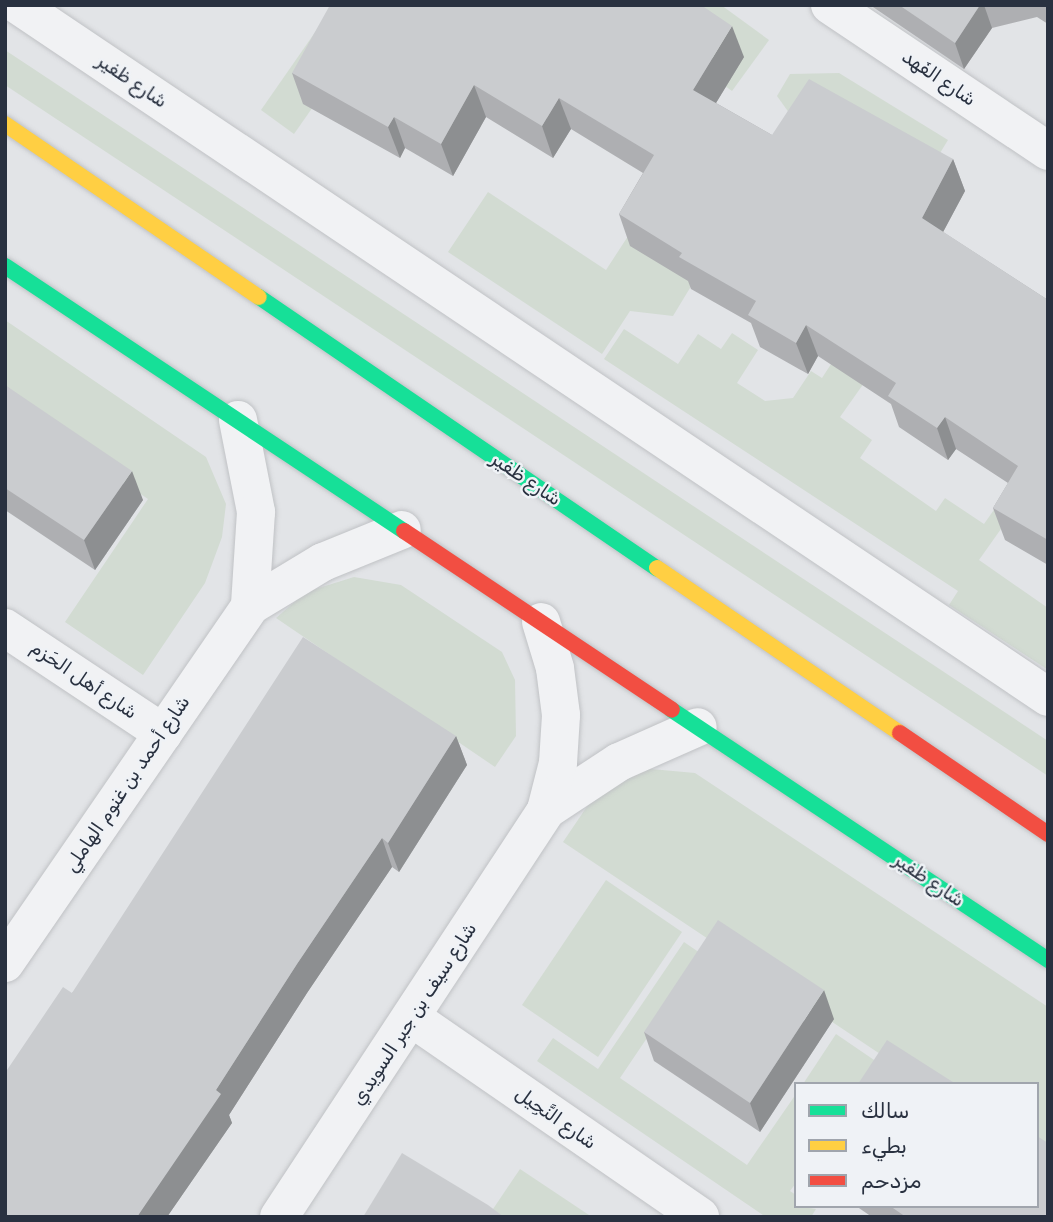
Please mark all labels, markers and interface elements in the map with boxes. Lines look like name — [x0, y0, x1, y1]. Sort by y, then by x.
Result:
street label: شارع الفَهد — [898, 45, 980, 111]
street label: شارع ظفير — [92, 49, 172, 113]
street label: شارع ظفير — [486, 447, 566, 511]
street label: شارع أهل الحَزم — [27, 636, 141, 724]
street label: شارع أحمد بن غنوم الهاملي — [59, 691, 195, 877]
street label: شارع ظفير — [889, 848, 969, 912]
street label: شارع سيف بن جبر السويدي — [346, 918, 482, 1110]
street label: شارع النَّجِيل — [511, 1082, 601, 1154]
legend — [794, 1082, 1039, 1208]
text: سالك — [861, 1098, 909, 1123]
text: بطيء — [861, 1133, 907, 1158]
text: مزدحم — [861, 1168, 921, 1193]

